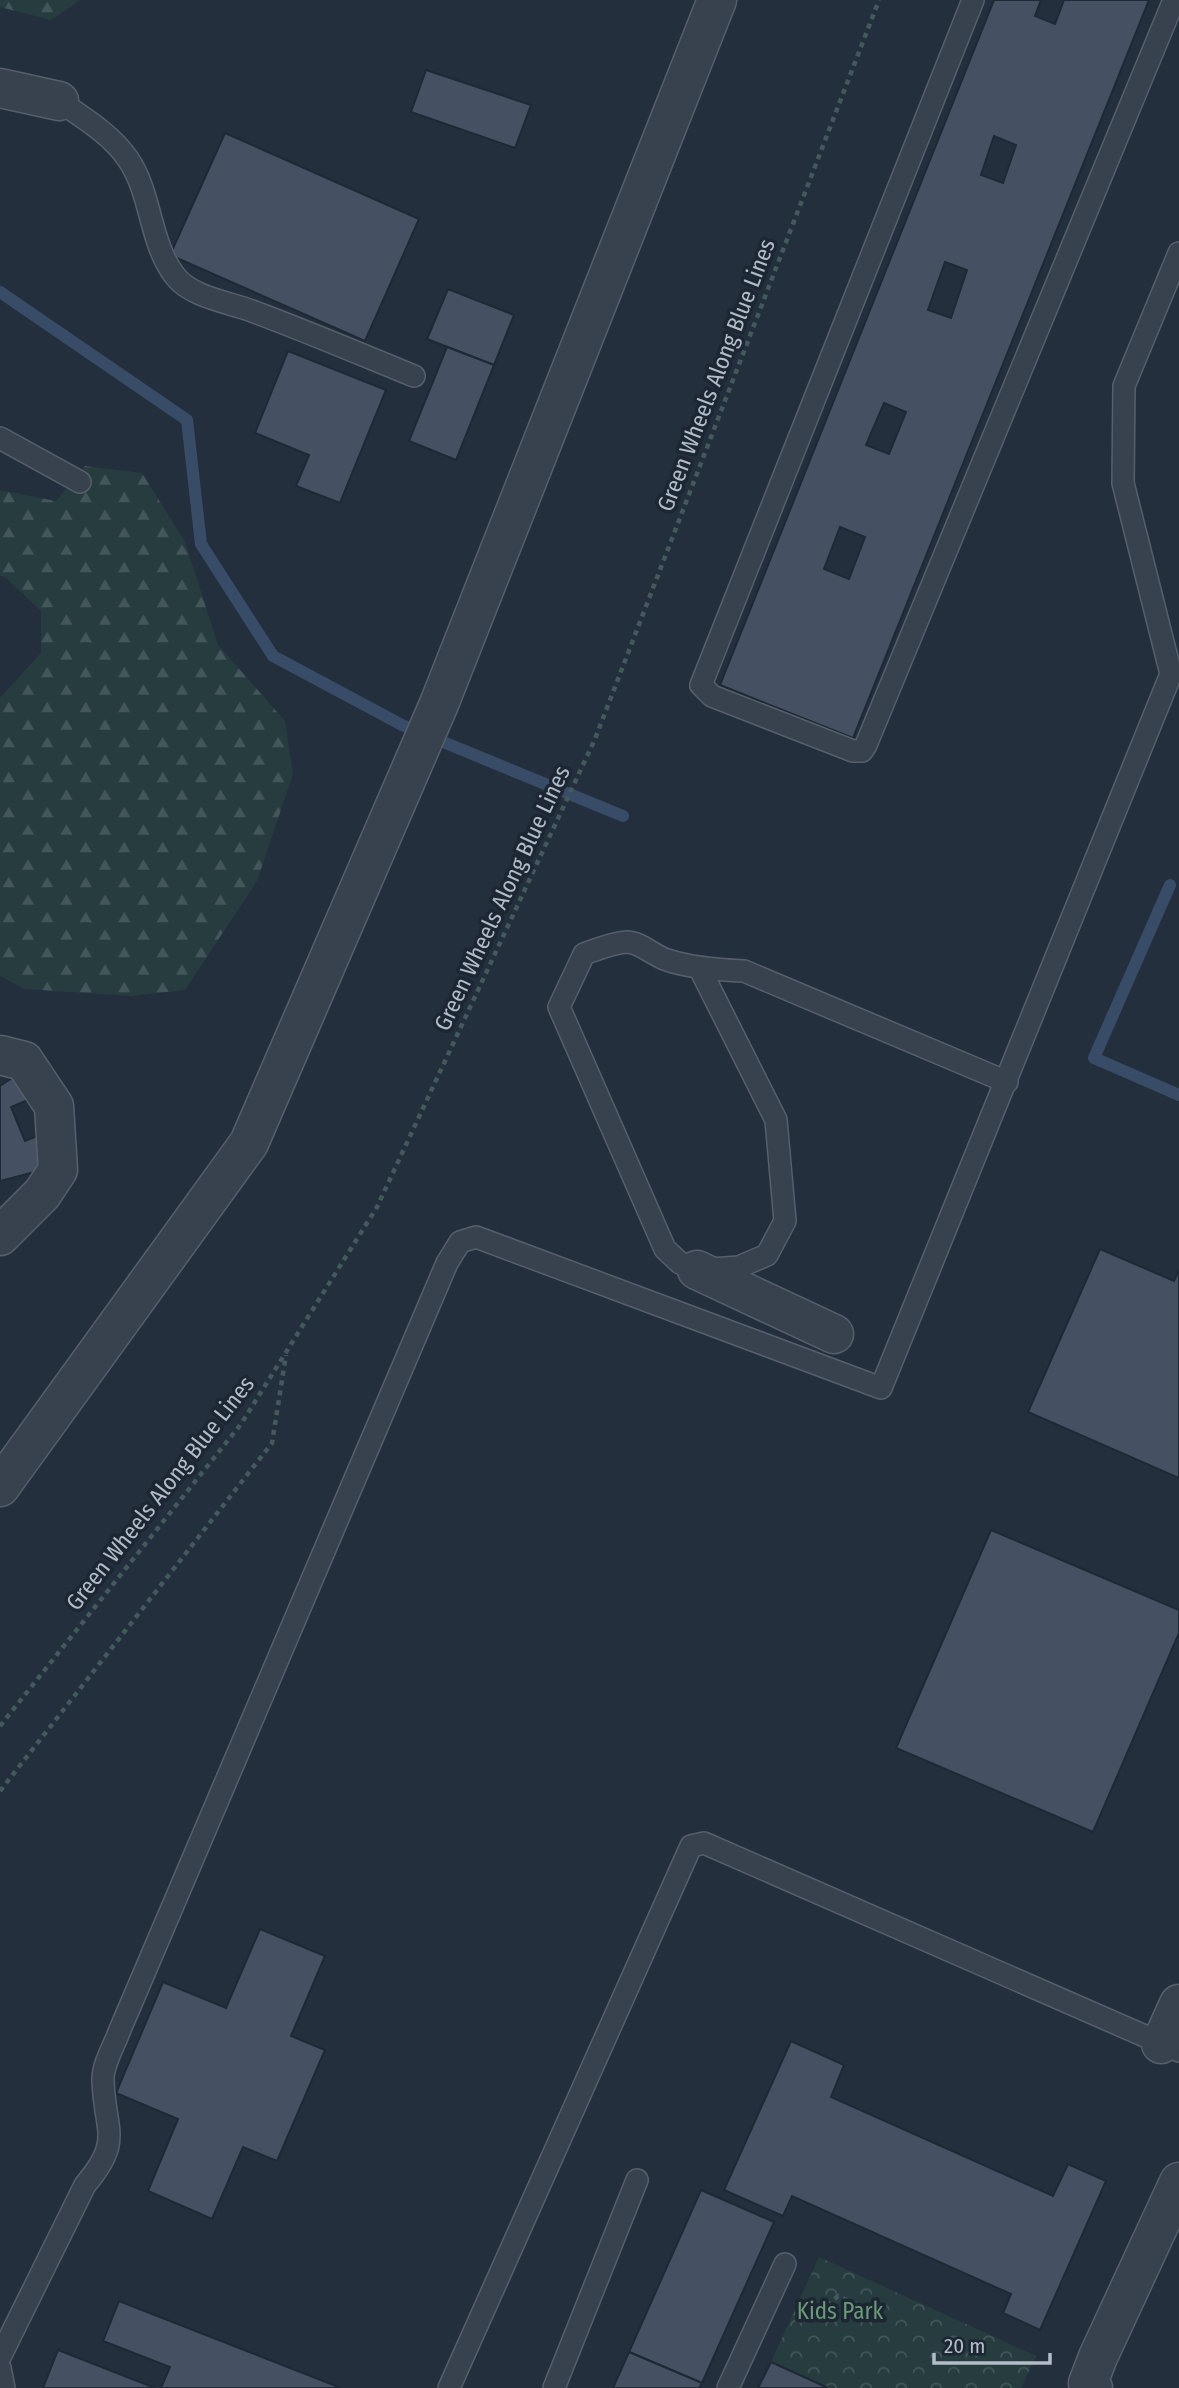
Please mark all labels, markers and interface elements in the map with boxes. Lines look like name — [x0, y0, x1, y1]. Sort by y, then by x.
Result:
street label: Green Wheels Along Blue Lines — [651, 235, 781, 515]
street label: Green Wheels Along Blue Lines — [428, 761, 576, 1035]
street label: Green Wheels Along Blue Lines — [60, 1370, 260, 1616]
park label: Kids Park — [797, 2297, 883, 2325]
scale bar — [934, 2322, 1050, 2366]
text: 20 m — [944, 2333, 985, 2359]

